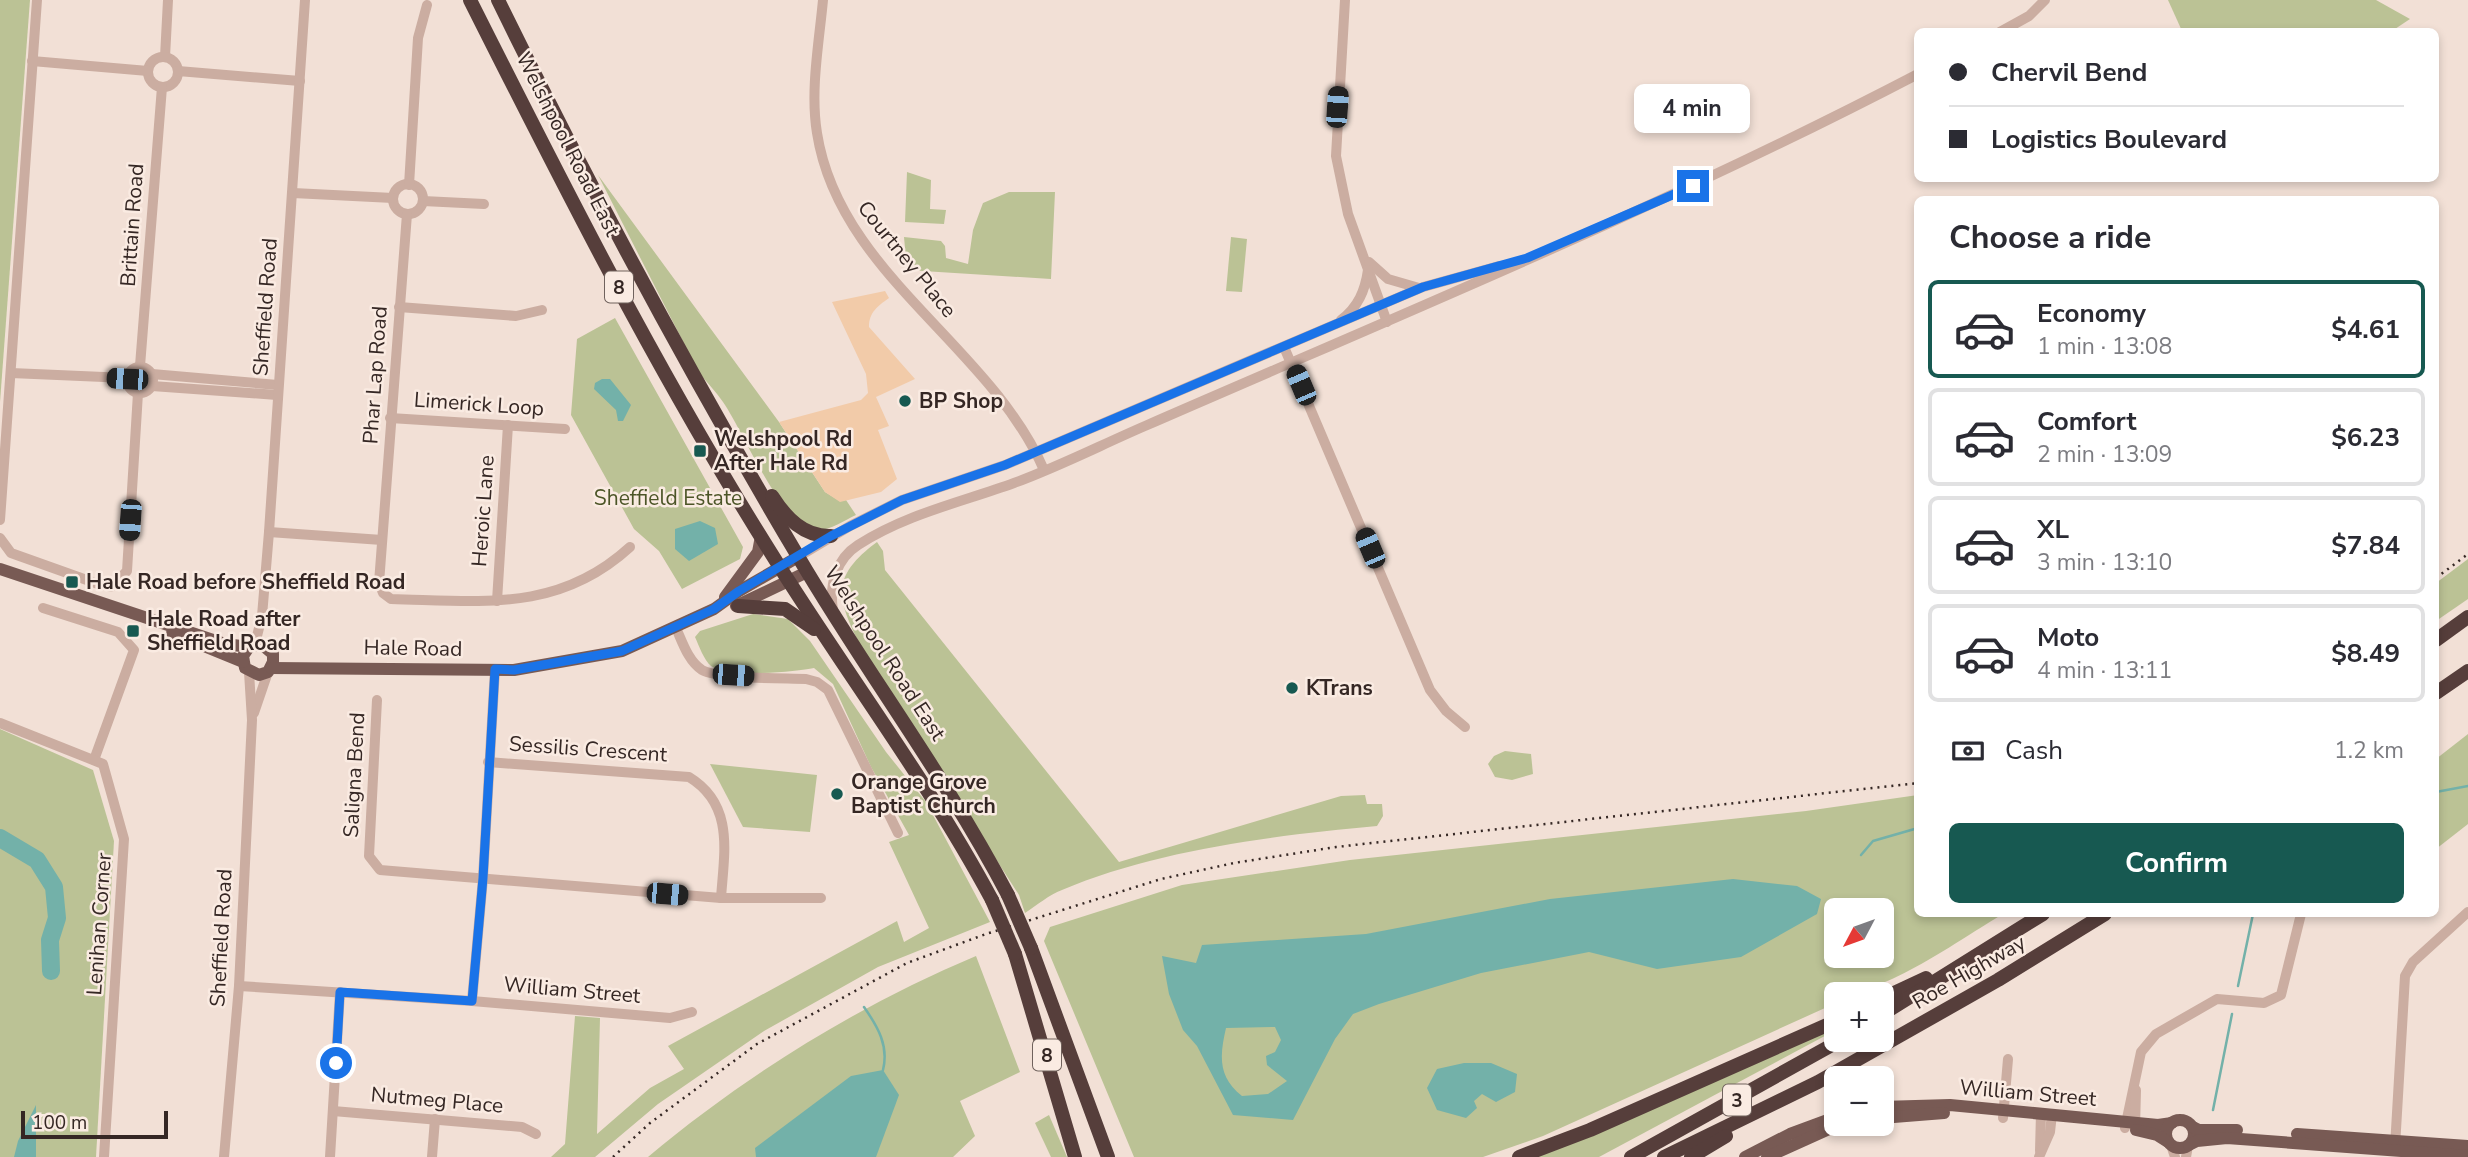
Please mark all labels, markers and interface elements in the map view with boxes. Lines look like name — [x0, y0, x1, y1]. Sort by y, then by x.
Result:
street label: Welshpool Road East — [509, 47, 627, 241]
text: Chervil Bend — [1991, 55, 2147, 90]
car — [1326, 85, 1349, 129]
callout: 4 min — [1635, 85, 1751, 134]
text: 4 min — [1662, 93, 1722, 124]
text: Logistics Boulevard — [1991, 122, 2227, 157]
street label: Brittain Road — [114, 163, 150, 287]
route end — [1677, 170, 1709, 202]
street label: Courtney Place — [851, 195, 963, 323]
text: Choose a ride — [1949, 216, 2151, 259]
street label: Sheffield Road — [246, 237, 284, 377]
road number: 8 — [605, 272, 633, 302]
text: Economy — [2037, 296, 2146, 331]
icon: car — [1953, 298, 2016, 361]
street label: Phar Lap Road — [356, 305, 394, 445]
text: $4.61 — [2331, 312, 2400, 347]
text: 1 min · 13:08 — [2037, 331, 2172, 362]
car — [1284, 362, 1319, 408]
car — [106, 367, 149, 391]
street label: Limerick Loop — [413, 385, 545, 423]
place label: BP Shop — [919, 387, 1003, 415]
marker: BP Shop — [897, 393, 913, 409]
text: Comfort — [2037, 404, 2137, 439]
icon: car — [1953, 406, 2016, 469]
text: $6.23 — [2331, 420, 2400, 455]
place label: Welshpool Rd After Hale Rd — [714, 425, 852, 477]
text: 2 min · 13:09 — [2037, 439, 2172, 470]
marker: Welshpool Rd After Hale Rd — [692, 443, 708, 459]
street label: Heroic Lane — [465, 454, 501, 568]
park label: Sheffield Estate — [594, 484, 742, 512]
car — [119, 498, 142, 542]
text: XL — [2037, 512, 2069, 547]
icon: car — [1953, 514, 2016, 577]
car — [1353, 525, 1388, 571]
text: $7.84 — [2331, 528, 2400, 563]
text: 3 min · 13:10 — [2037, 547, 2172, 578]
street label: Welshpool Road East — [818, 560, 952, 746]
place label: Hale Road before Sheffield Road — [86, 568, 405, 596]
marker: Hale Road before Sheffield Road — [64, 574, 80, 590]
place label: Hale Road after Sheffield Road — [147, 605, 301, 657]
text: Moto — [2037, 620, 2099, 655]
icon: car — [1953, 622, 2016, 685]
marker: Hale Road after Sheffield Road — [125, 623, 141, 639]
street label: Hale Road — [363, 633, 463, 663]
text: $8.49 — [2331, 636, 2400, 671]
text: 4 min · 13:11 — [2037, 655, 2172, 686]
car — [712, 663, 755, 687]
place label: KTrans — [1306, 674, 1373, 702]
marker: KTrans — [1284, 680, 1300, 696]
street label: Saligna Bend — [337, 712, 371, 838]
street label: Sessilis Crescent — [508, 730, 669, 769]
icon: cash — [1949, 732, 1987, 770]
text: Cash — [2005, 733, 2063, 768]
text: 1.2 km — [2334, 735, 2404, 766]
place label: Orange Grove Baptist Church — [851, 768, 996, 820]
marker: Orange Grove Baptist Church — [829, 786, 845, 802]
button: Confirm — [1949, 823, 2404, 903]
street label: Lenihan Corner — [80, 851, 118, 996]
street label: Sheffield Road — [203, 868, 239, 1008]
car — [646, 882, 689, 906]
north arrow — [1824, 898, 1894, 968]
map controls — [1824, 898, 1894, 1136]
street label: Roe Highway — [1907, 928, 2031, 1016]
street label: William Street — [502, 970, 642, 1010]
button: + — [1824, 982, 1894, 1052]
road number: 8 — [1033, 1040, 1061, 1070]
route start — [320, 1047, 352, 1079]
button: − — [1824, 1066, 1894, 1136]
street label: William Street — [1958, 1073, 2098, 1113]
street label: Nutmeg Place — [370, 1080, 504, 1120]
road number: 3 — [1723, 1084, 1751, 1116]
scale bar — [21, 1108, 168, 1140]
text: 100 m — [32, 1110, 87, 1136]

